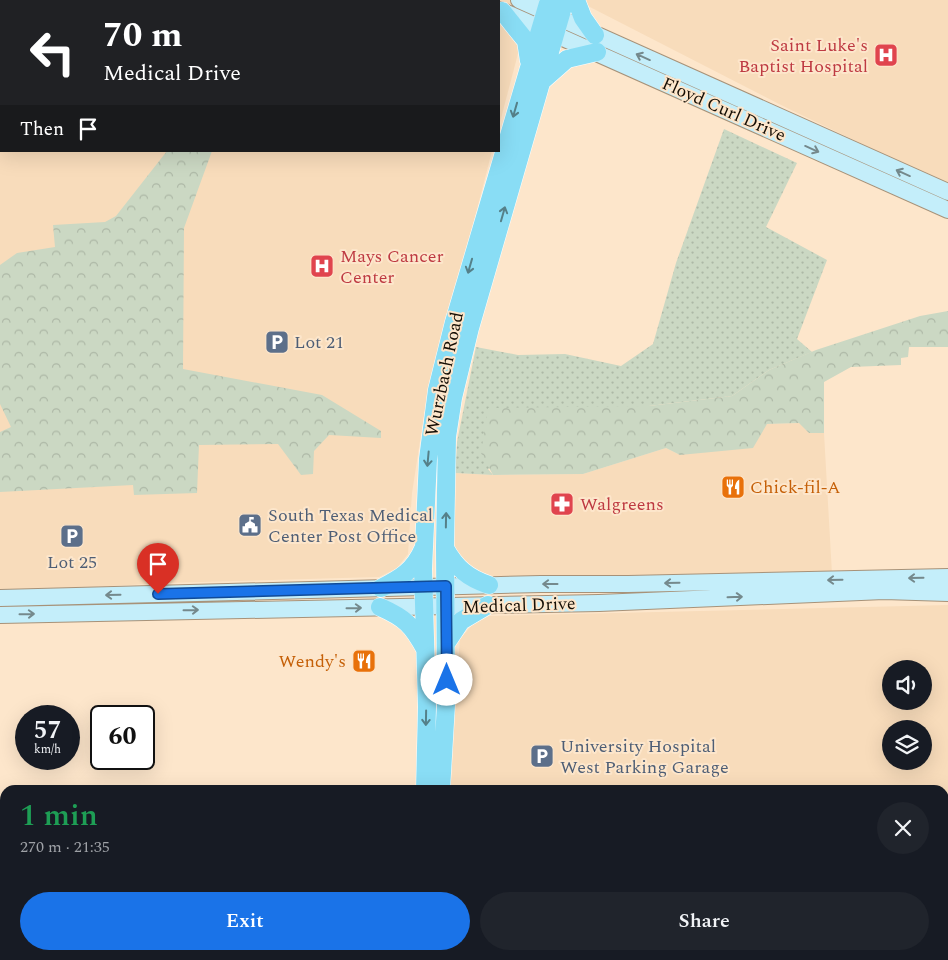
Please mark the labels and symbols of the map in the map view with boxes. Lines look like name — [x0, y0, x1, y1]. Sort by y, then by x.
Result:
place label: Saint Luke's Baptist Hospital — [738, 32, 868, 80]
hospital icon: Saint Luke's Baptist Hospital — [873, 42, 899, 68]
one-way arrow — [636, 51, 651, 61]
street label: Floyd Curl Drive — [658, 70, 790, 149]
one-way arrow — [510, 102, 520, 118]
one-way arrow — [804, 145, 819, 154]
one-way arrow — [896, 167, 911, 177]
one-way arrow — [499, 206, 508, 222]
place label: Mays Cancer Center — [340, 243, 444, 291]
hospital icon: Mays Cancer Center — [309, 253, 335, 279]
one-way arrow — [464, 258, 474, 274]
street label: Wurzbach Road — [418, 310, 471, 439]
parking icon: Lot 21 — [264, 329, 290, 355]
place label: Lot 21 — [294, 329, 344, 356]
one-way arrow — [423, 450, 433, 466]
restaurant icon: Chick-fil-A — [720, 474, 746, 500]
place label: Chick-fil-A — [750, 474, 841, 501]
pharmacy icon: Walgreens — [549, 491, 575, 517]
place label: Walgreens — [580, 491, 664, 518]
place label: South Texas Medical Center Post Office — [268, 502, 433, 550]
public building icon: South Texas Medical Center Post Office — [237, 512, 263, 538]
one-way arrow — [441, 512, 450, 528]
parking icon: Lot 25 — [59, 523, 85, 549]
pin — [137, 543, 179, 594]
place label: Lot 25 — [47, 549, 97, 576]
one-way arrow — [908, 573, 924, 583]
one-way arrow — [827, 575, 843, 585]
one-way arrow — [542, 579, 558, 589]
one-way arrow — [665, 579, 681, 588]
one-way arrow — [106, 590, 122, 600]
street label: Medical Drive — [462, 590, 576, 621]
one-way arrow — [727, 593, 743, 602]
one-way arrow — [345, 603, 361, 613]
one-way arrow — [183, 606, 199, 615]
one-way arrow — [19, 610, 35, 619]
place label: Wendy's — [279, 648, 346, 675]
restaurant icon: Wendy's — [351, 648, 377, 674]
position arrow — [420, 653, 472, 705]
speed limit sign: 60 — [90, 705, 155, 770]
one-way arrow — [422, 710, 431, 726]
place label: University Hospital West Parking Garage — [560, 733, 729, 781]
parking icon: University Hospital West Parking Garage — [529, 743, 555, 769]

